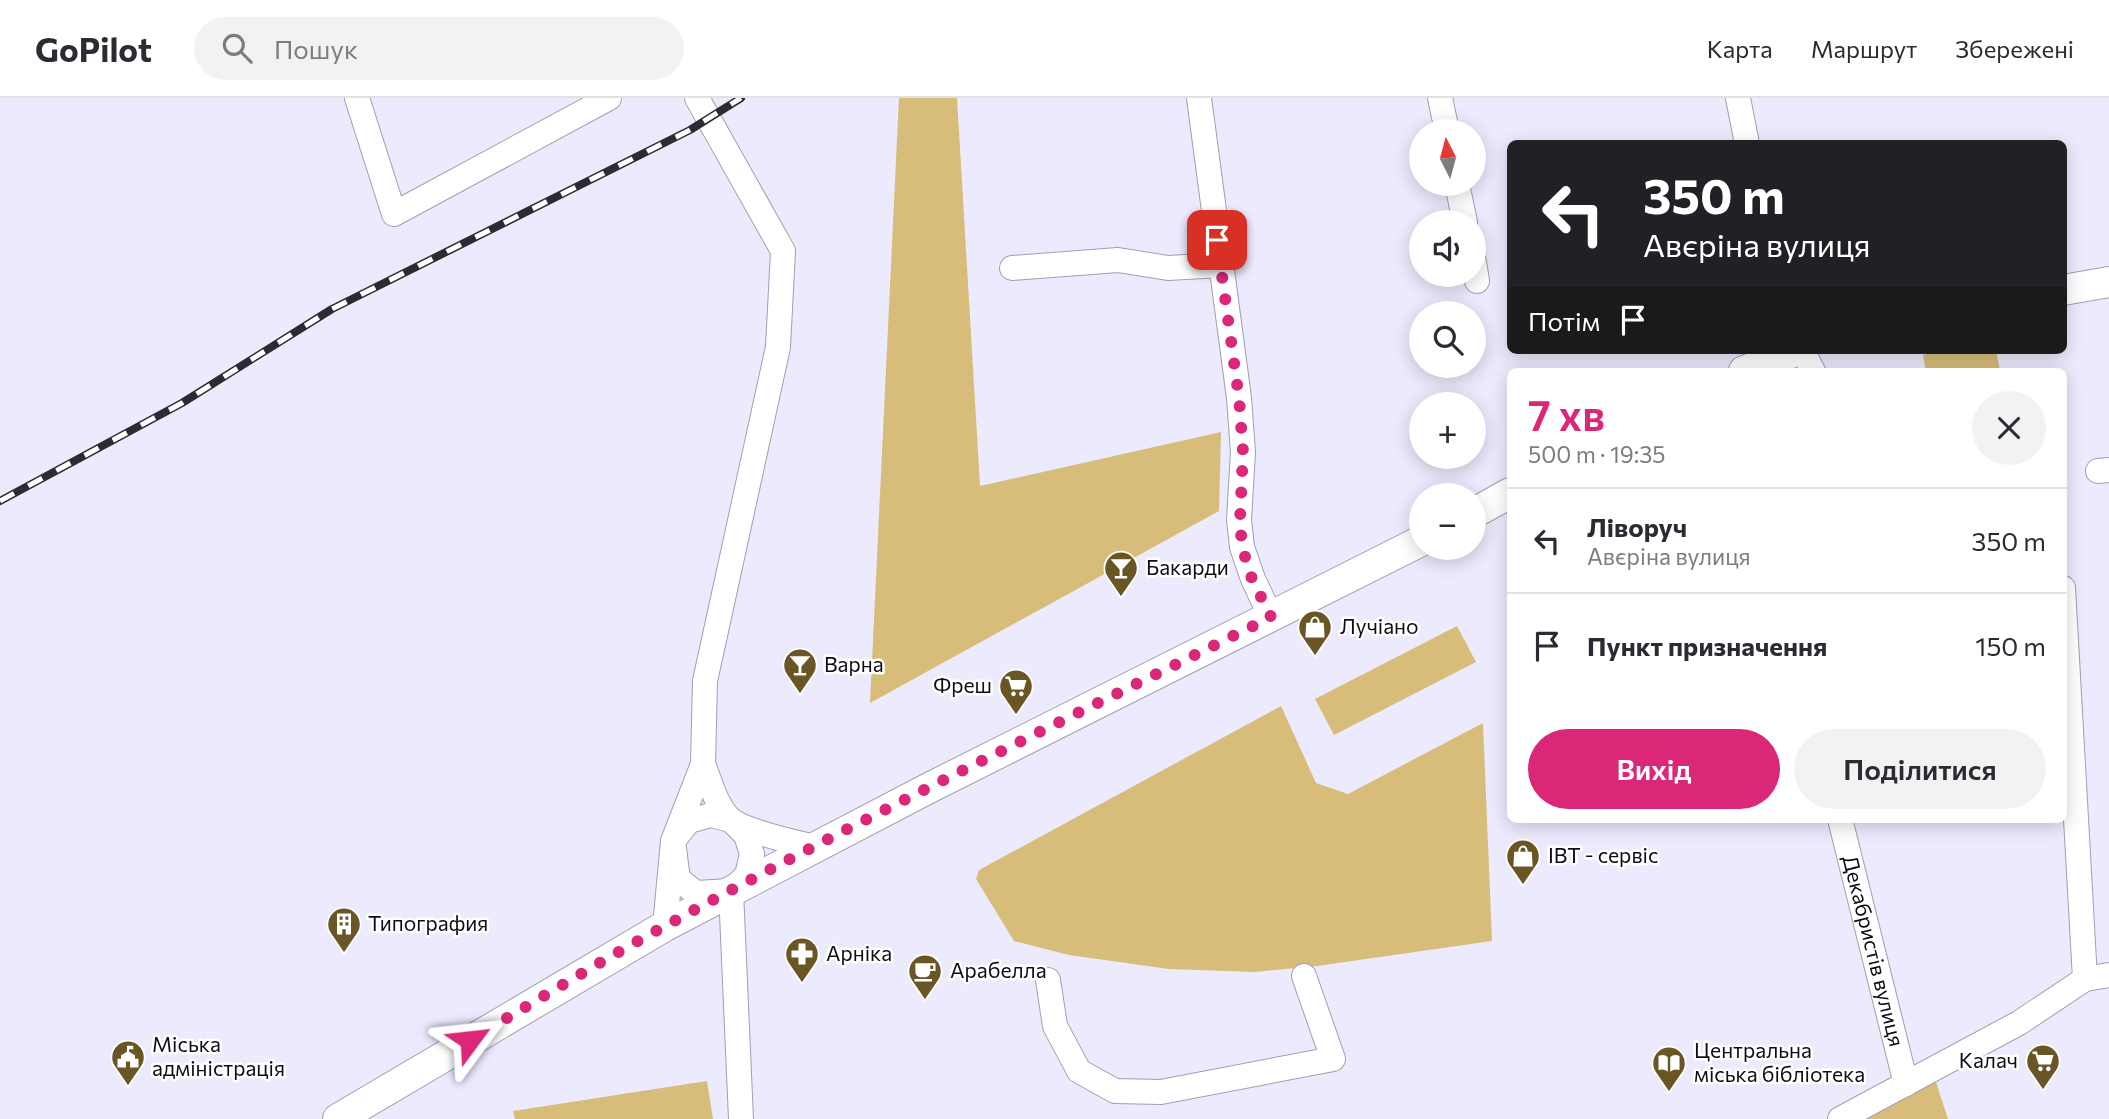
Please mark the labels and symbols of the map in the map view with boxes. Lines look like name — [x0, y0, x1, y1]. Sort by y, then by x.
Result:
north arrow — [1409, 119, 1486, 196]
pin — [1187, 210, 1247, 270]
bar icon: Бакарди — [1102, 549, 1140, 598]
place label: Бакарди — [1146, 554, 1229, 579]
shop icon: Лучіано — [1296, 608, 1334, 657]
place label: Лучіано — [1340, 613, 1419, 638]
bar icon: Варна — [781, 646, 819, 695]
place label: Варна — [824, 651, 884, 676]
supermarket icon: Фреш — [997, 667, 1035, 716]
place label: Фреш — [933, 672, 992, 697]
shop icon: ІВТ - сервіс — [1504, 837, 1542, 886]
place label: ІВТ - сервіс — [1548, 842, 1658, 867]
street label: Декабристів вулиця — [1838, 852, 1910, 1049]
building icon: Типография — [325, 905, 363, 954]
place label: Типография — [368, 910, 488, 935]
pharmacy icon: Арніка — [783, 935, 821, 984]
place label: Арніка — [826, 940, 892, 965]
cafe icon: Арабелла — [906, 952, 944, 1001]
place label: Арабелла — [950, 957, 1047, 982]
position arrow — [433, 1003, 507, 1077]
place label: Міська адміністрація — [152, 1031, 285, 1080]
place label: Центральна міська бібліотека — [1694, 1037, 1865, 1086]
public building icon: Міська адміністрація — [109, 1038, 147, 1087]
supermarket icon: Калач — [2024, 1042, 2062, 1091]
library icon: Центральна міська бібліотека — [1650, 1044, 1688, 1093]
place label: Калач — [1959, 1047, 2018, 1072]

